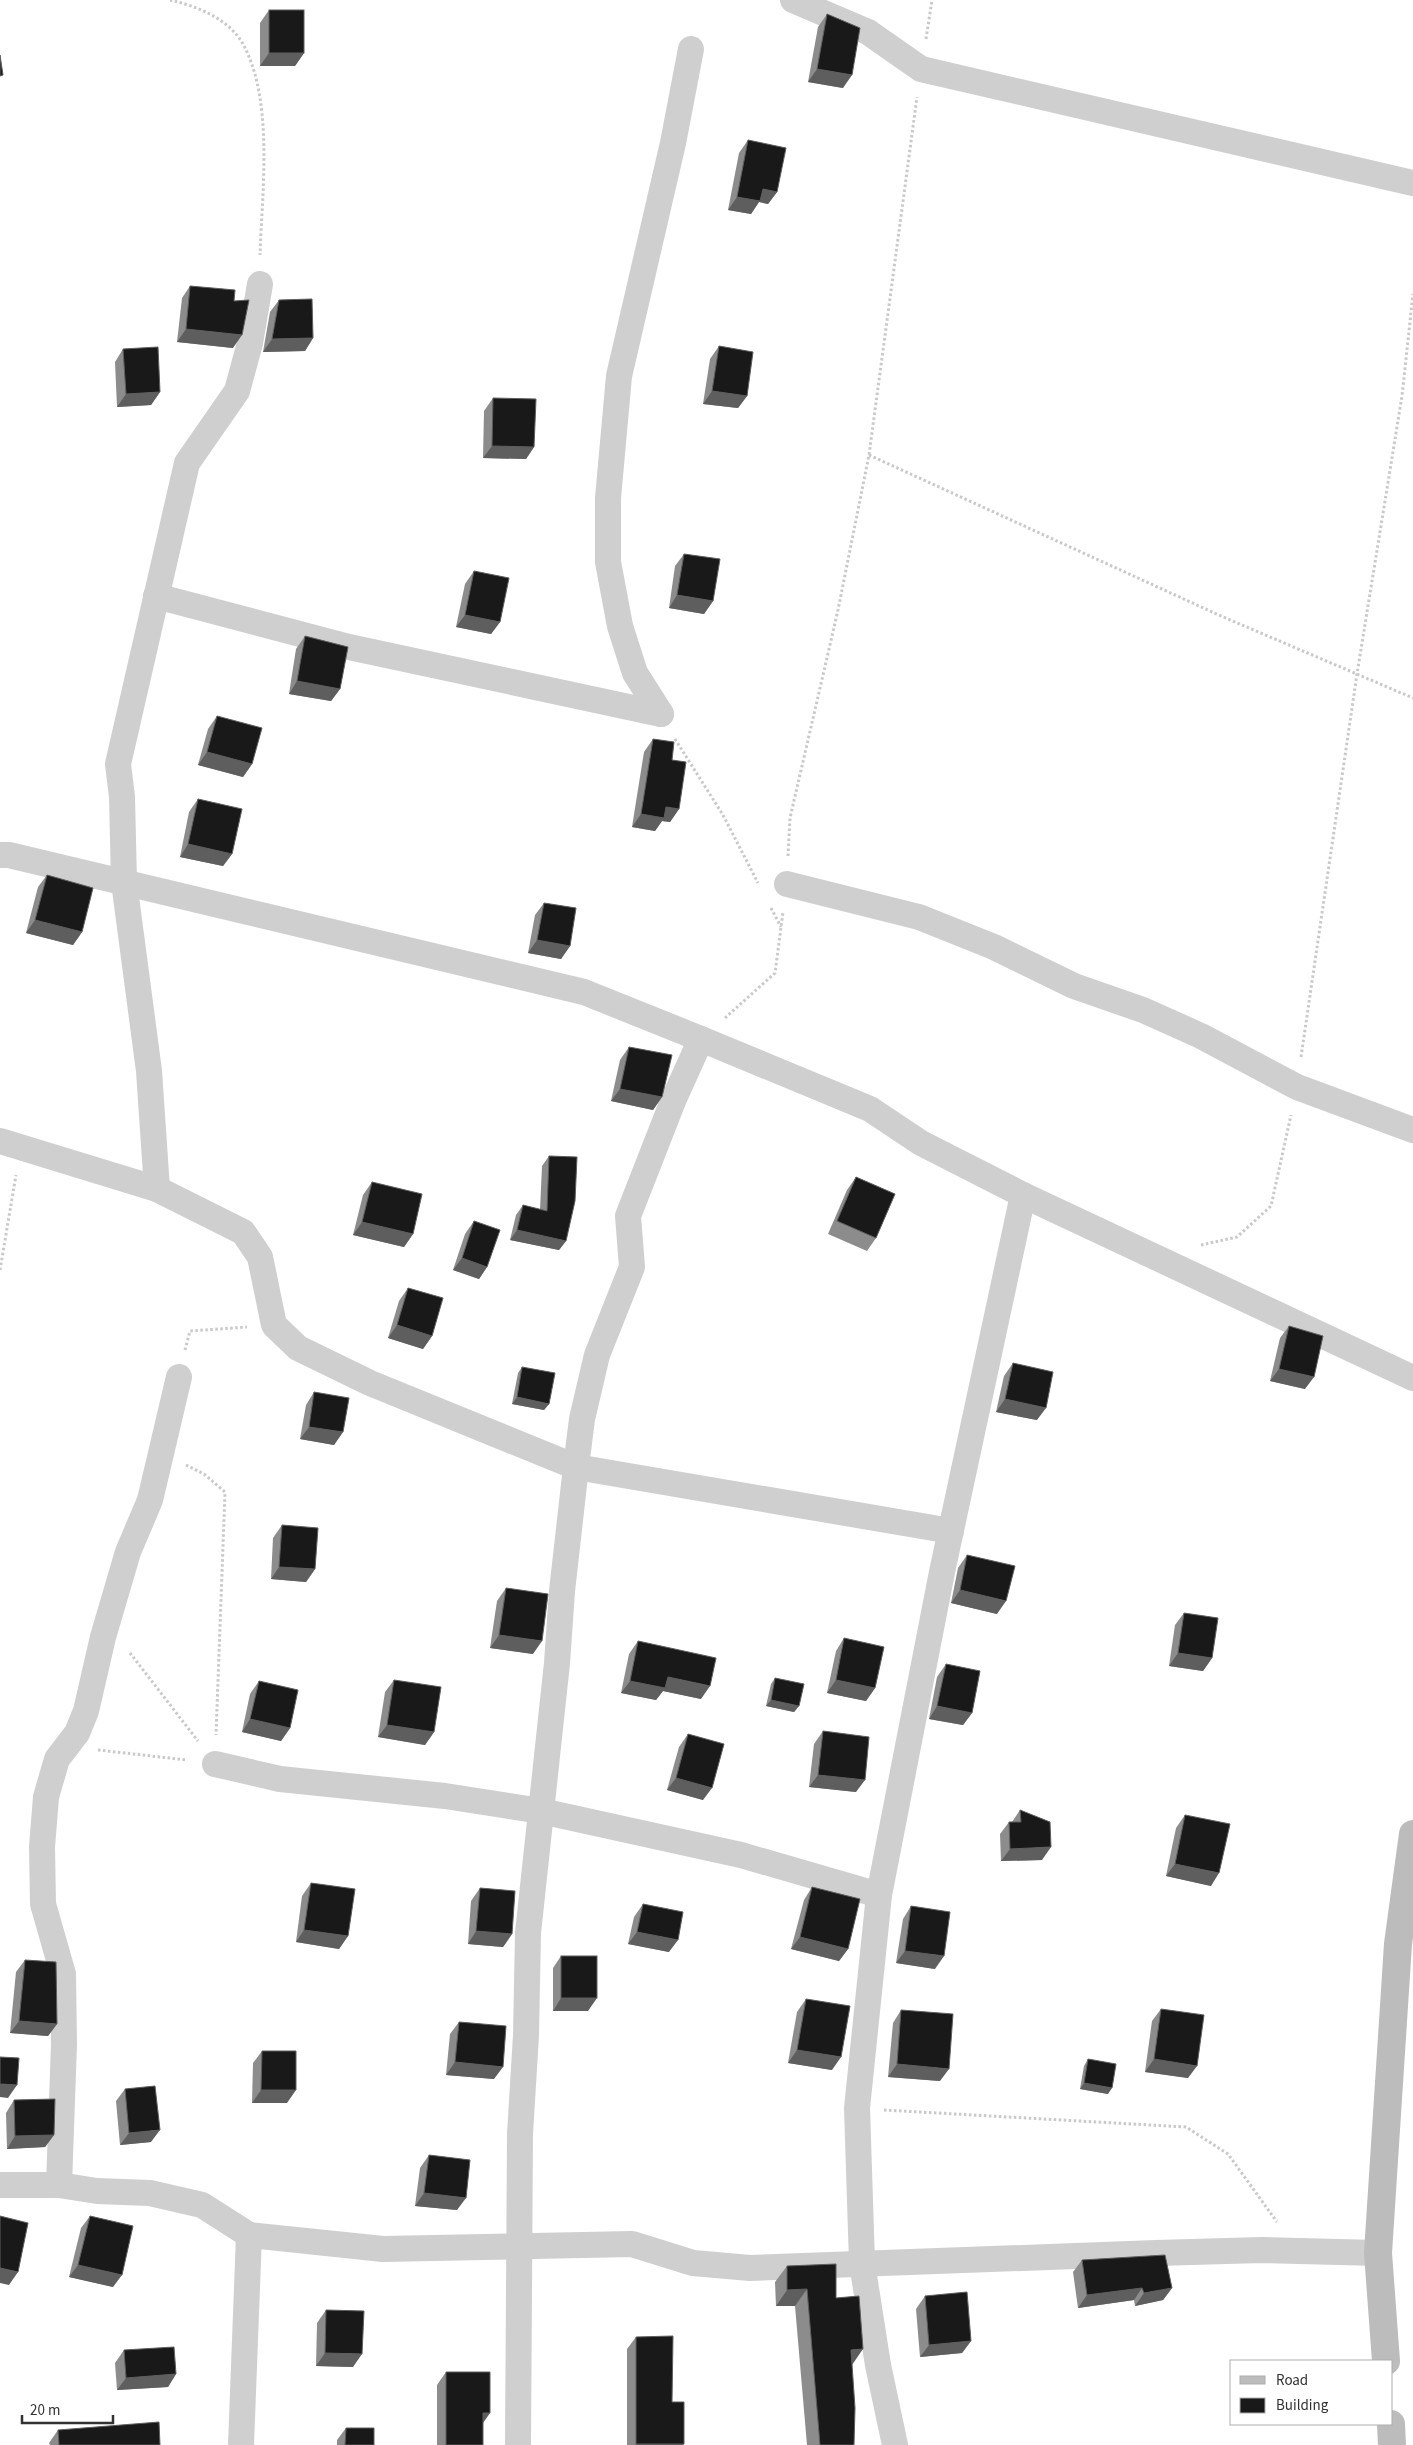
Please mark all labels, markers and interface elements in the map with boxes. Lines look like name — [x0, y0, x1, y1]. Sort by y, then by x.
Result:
legend — [1230, 2360, 1393, 2425]
text: Road — [1276, 2370, 1308, 2391]
scale bar — [22, 2392, 114, 2424]
text: Building — [1276, 2395, 1329, 2416]
text: 20 m — [30, 2400, 60, 2421]

